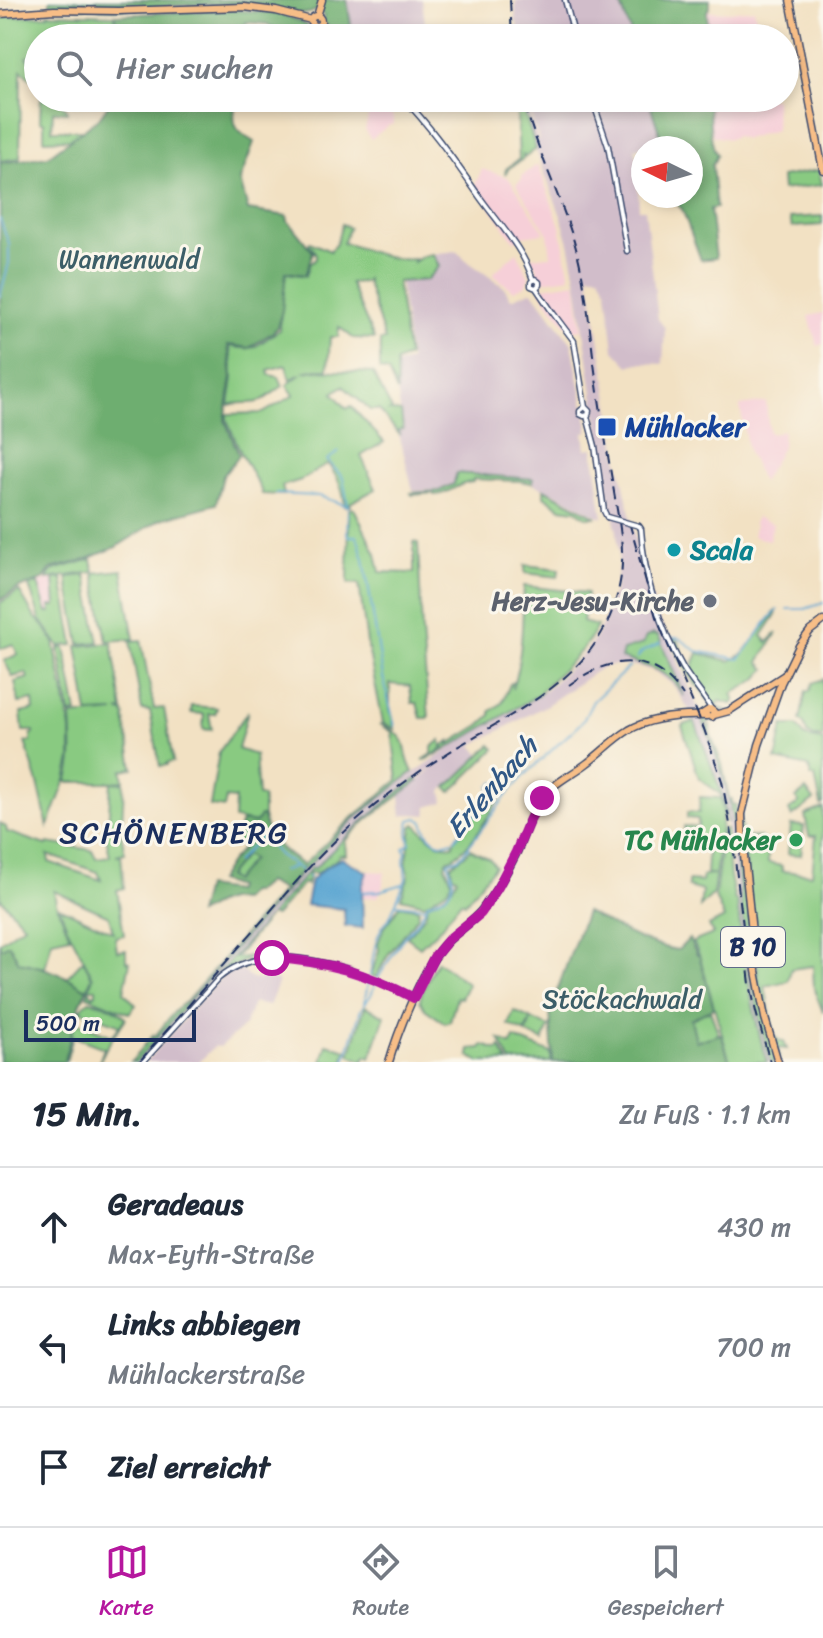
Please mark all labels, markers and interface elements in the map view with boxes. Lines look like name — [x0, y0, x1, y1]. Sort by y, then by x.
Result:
search box — [24, 24, 799, 112]
text: Hier suchen — [116, 41, 273, 95]
icon: search — [52, 46, 96, 90]
north arrow — [631, 136, 703, 208]
park label: Wannenwald — [59, 236, 202, 282]
place label: Mühlacker — [624, 404, 747, 450]
marker: Mühlacker — [596, 416, 618, 438]
place label: Scala — [689, 527, 754, 573]
marker: Scala — [665, 541, 683, 559]
place label: Herz-Jesu-Kirche — [491, 578, 695, 624]
marker: Herz-Jesu-Kirche — [701, 592, 719, 610]
water label: Erlenbach — [433, 723, 552, 850]
route end — [524, 780, 560, 816]
district label: SCHÖNENBERG — [59, 806, 289, 860]
place label: TC Mühlacker — [624, 817, 782, 863]
marker: TC Mühlacker — [787, 831, 805, 849]
road number: B 10 — [721, 927, 785, 967]
route start — [254, 940, 290, 976]
park label: Stöckachwald — [542, 976, 704, 1022]
text: 500 m — [36, 1004, 100, 1043]
scale bar — [24, 1006, 196, 1042]
text: 15 Min. — [32, 1084, 142, 1144]
text: Zu Fuß · 1.1 km — [619, 1091, 791, 1137]
text: Geradeaus — [108, 1177, 243, 1231]
text: 430 m — [717, 1204, 791, 1250]
icon: ahead — [32, 1205, 76, 1249]
text: Max-Eyth-Straße — [108, 1231, 314, 1277]
text: Links abbiegen — [108, 1297, 300, 1351]
text: 700 m — [717, 1324, 791, 1370]
icon: left — [32, 1325, 76, 1369]
text: Mühlackerstraße — [108, 1351, 305, 1397]
text: Ziel erreicht — [108, 1440, 270, 1494]
icon: arrive — [32, 1445, 76, 1489]
tab: Karte — [99, 1540, 154, 1627]
tab: Route — [352, 1540, 409, 1627]
tab: Gespeichert — [608, 1540, 724, 1627]

